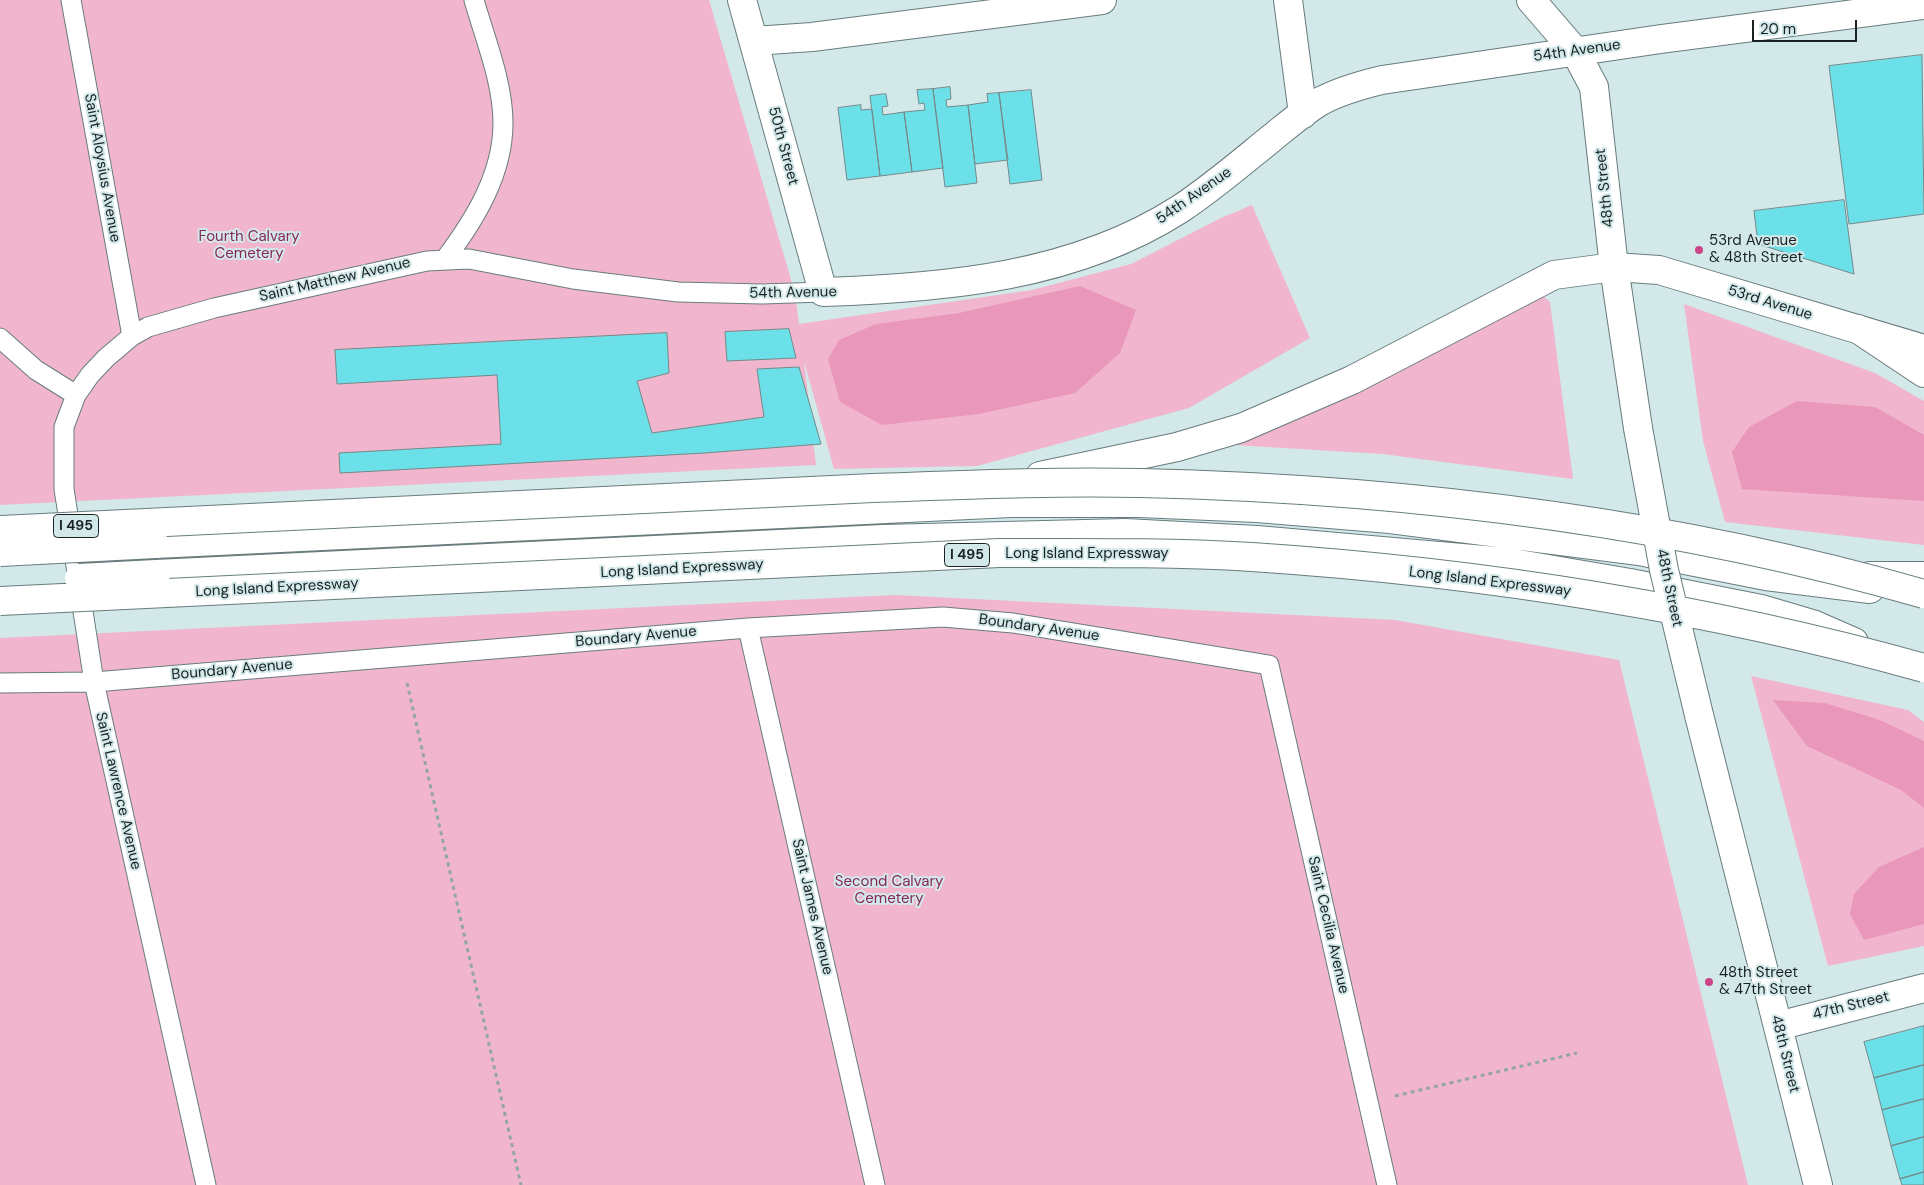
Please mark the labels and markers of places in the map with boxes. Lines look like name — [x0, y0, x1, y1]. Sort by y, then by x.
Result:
place label: 53rd Avenue & 48th Street — [1709, 232, 1803, 267]
marker: 53rd Avenue & 48th Street — [1693, 244, 1705, 256]
place label: 48th Street & 47th Street — [1719, 964, 1812, 999]
marker: 48th Street & 47th Street — [1703, 976, 1715, 988]

